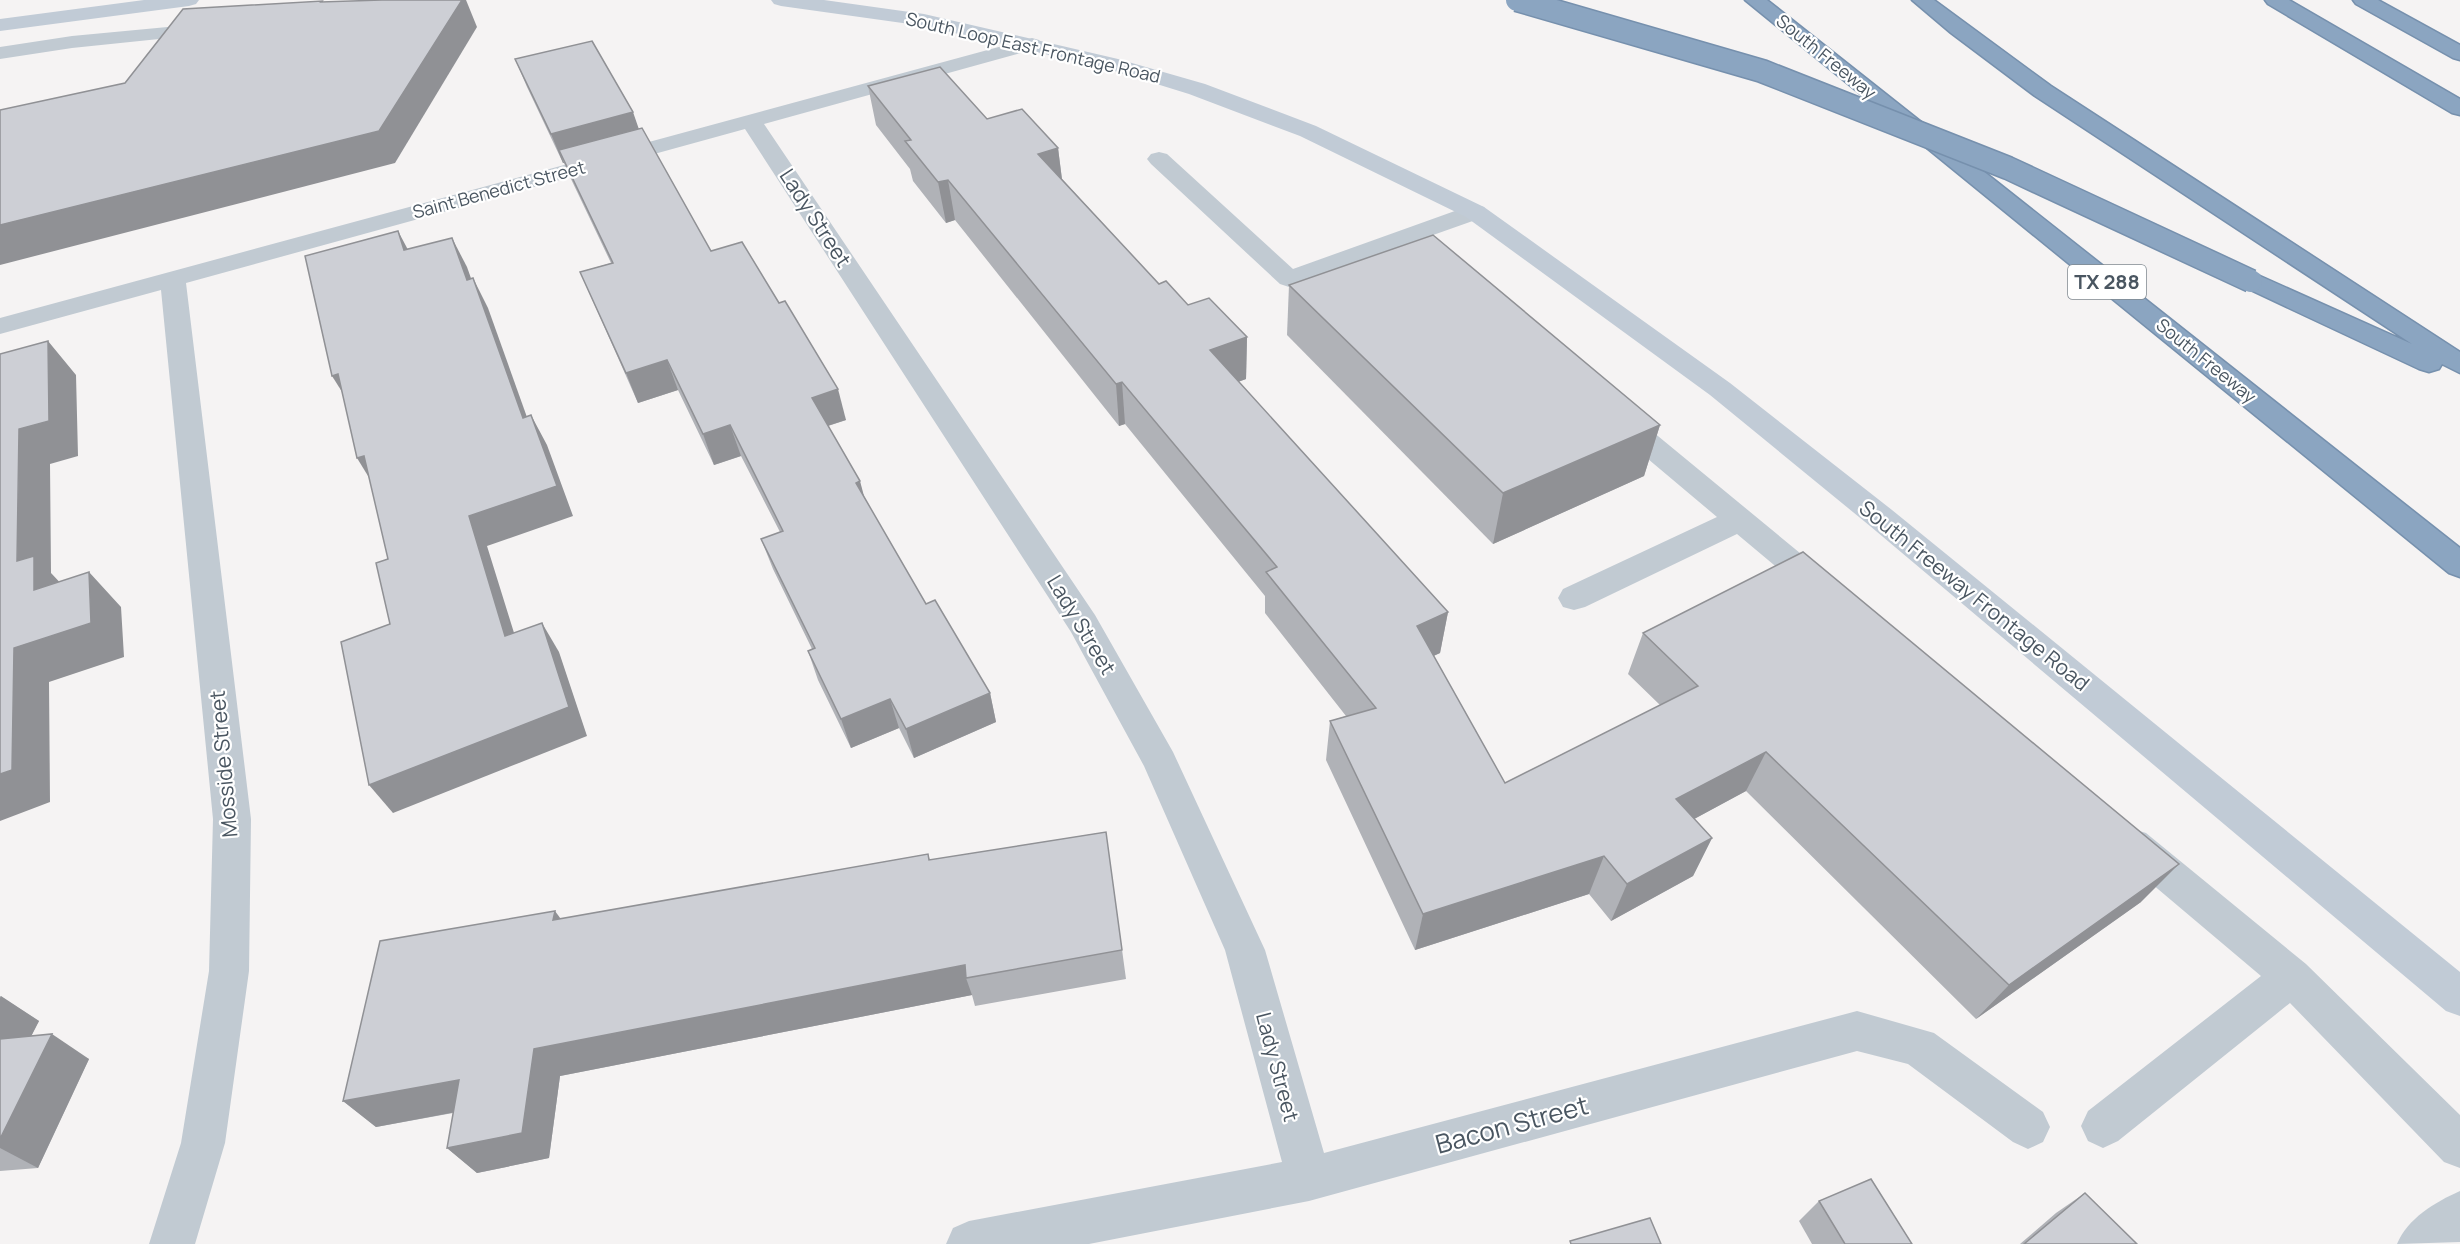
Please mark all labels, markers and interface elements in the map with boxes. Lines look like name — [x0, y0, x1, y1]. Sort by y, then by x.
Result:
street label: South Loop East Frontage Road — [904, 6, 1163, 88]
street label: South Freeway — [1772, 8, 1882, 104]
street label: Saint Benedict Street — [410, 154, 588, 224]
street label: Lady Street — [774, 163, 858, 272]
road number: TX 288 — [2068, 265, 2146, 299]
street label: South Freeway — [2152, 312, 2262, 408]
street label: South Freeway Frontage Road — [1854, 494, 2095, 697]
street label: Lady Street — [1041, 569, 1123, 680]
street label: Mosside Street — [203, 689, 243, 839]
street label: Lady Street — [1250, 1009, 1306, 1124]
street label: Bacon Street — [1431, 1086, 1592, 1162]

